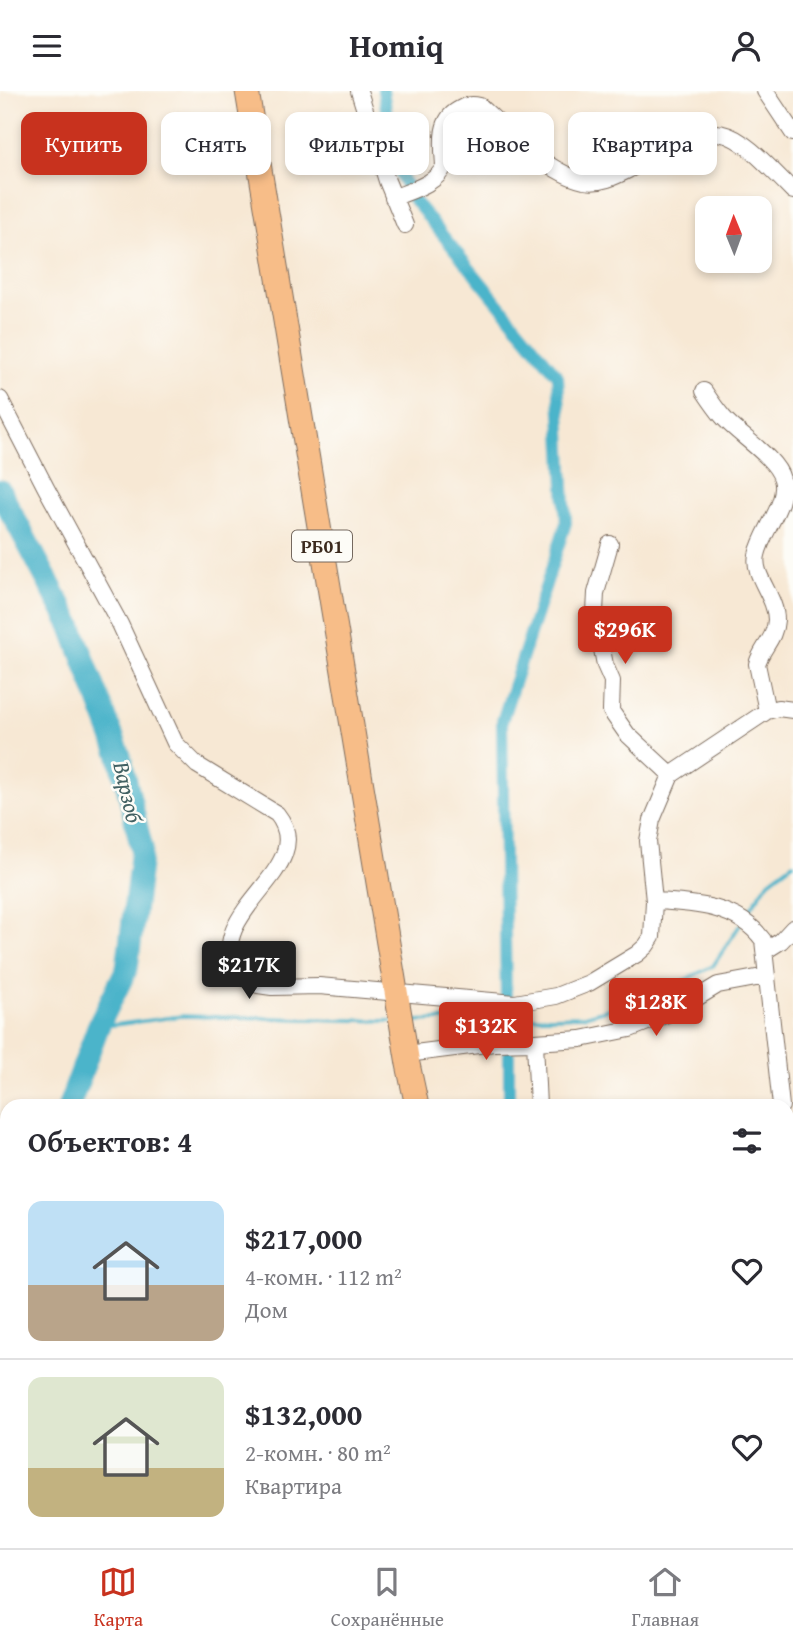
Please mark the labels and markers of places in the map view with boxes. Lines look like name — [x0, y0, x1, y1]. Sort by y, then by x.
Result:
pin: $296K — [576, 607, 674, 666]
pin: $217K — [200, 941, 298, 1001]
pin: $128K — [607, 979, 705, 1038]
pin: $132K — [437, 1003, 535, 1062]

